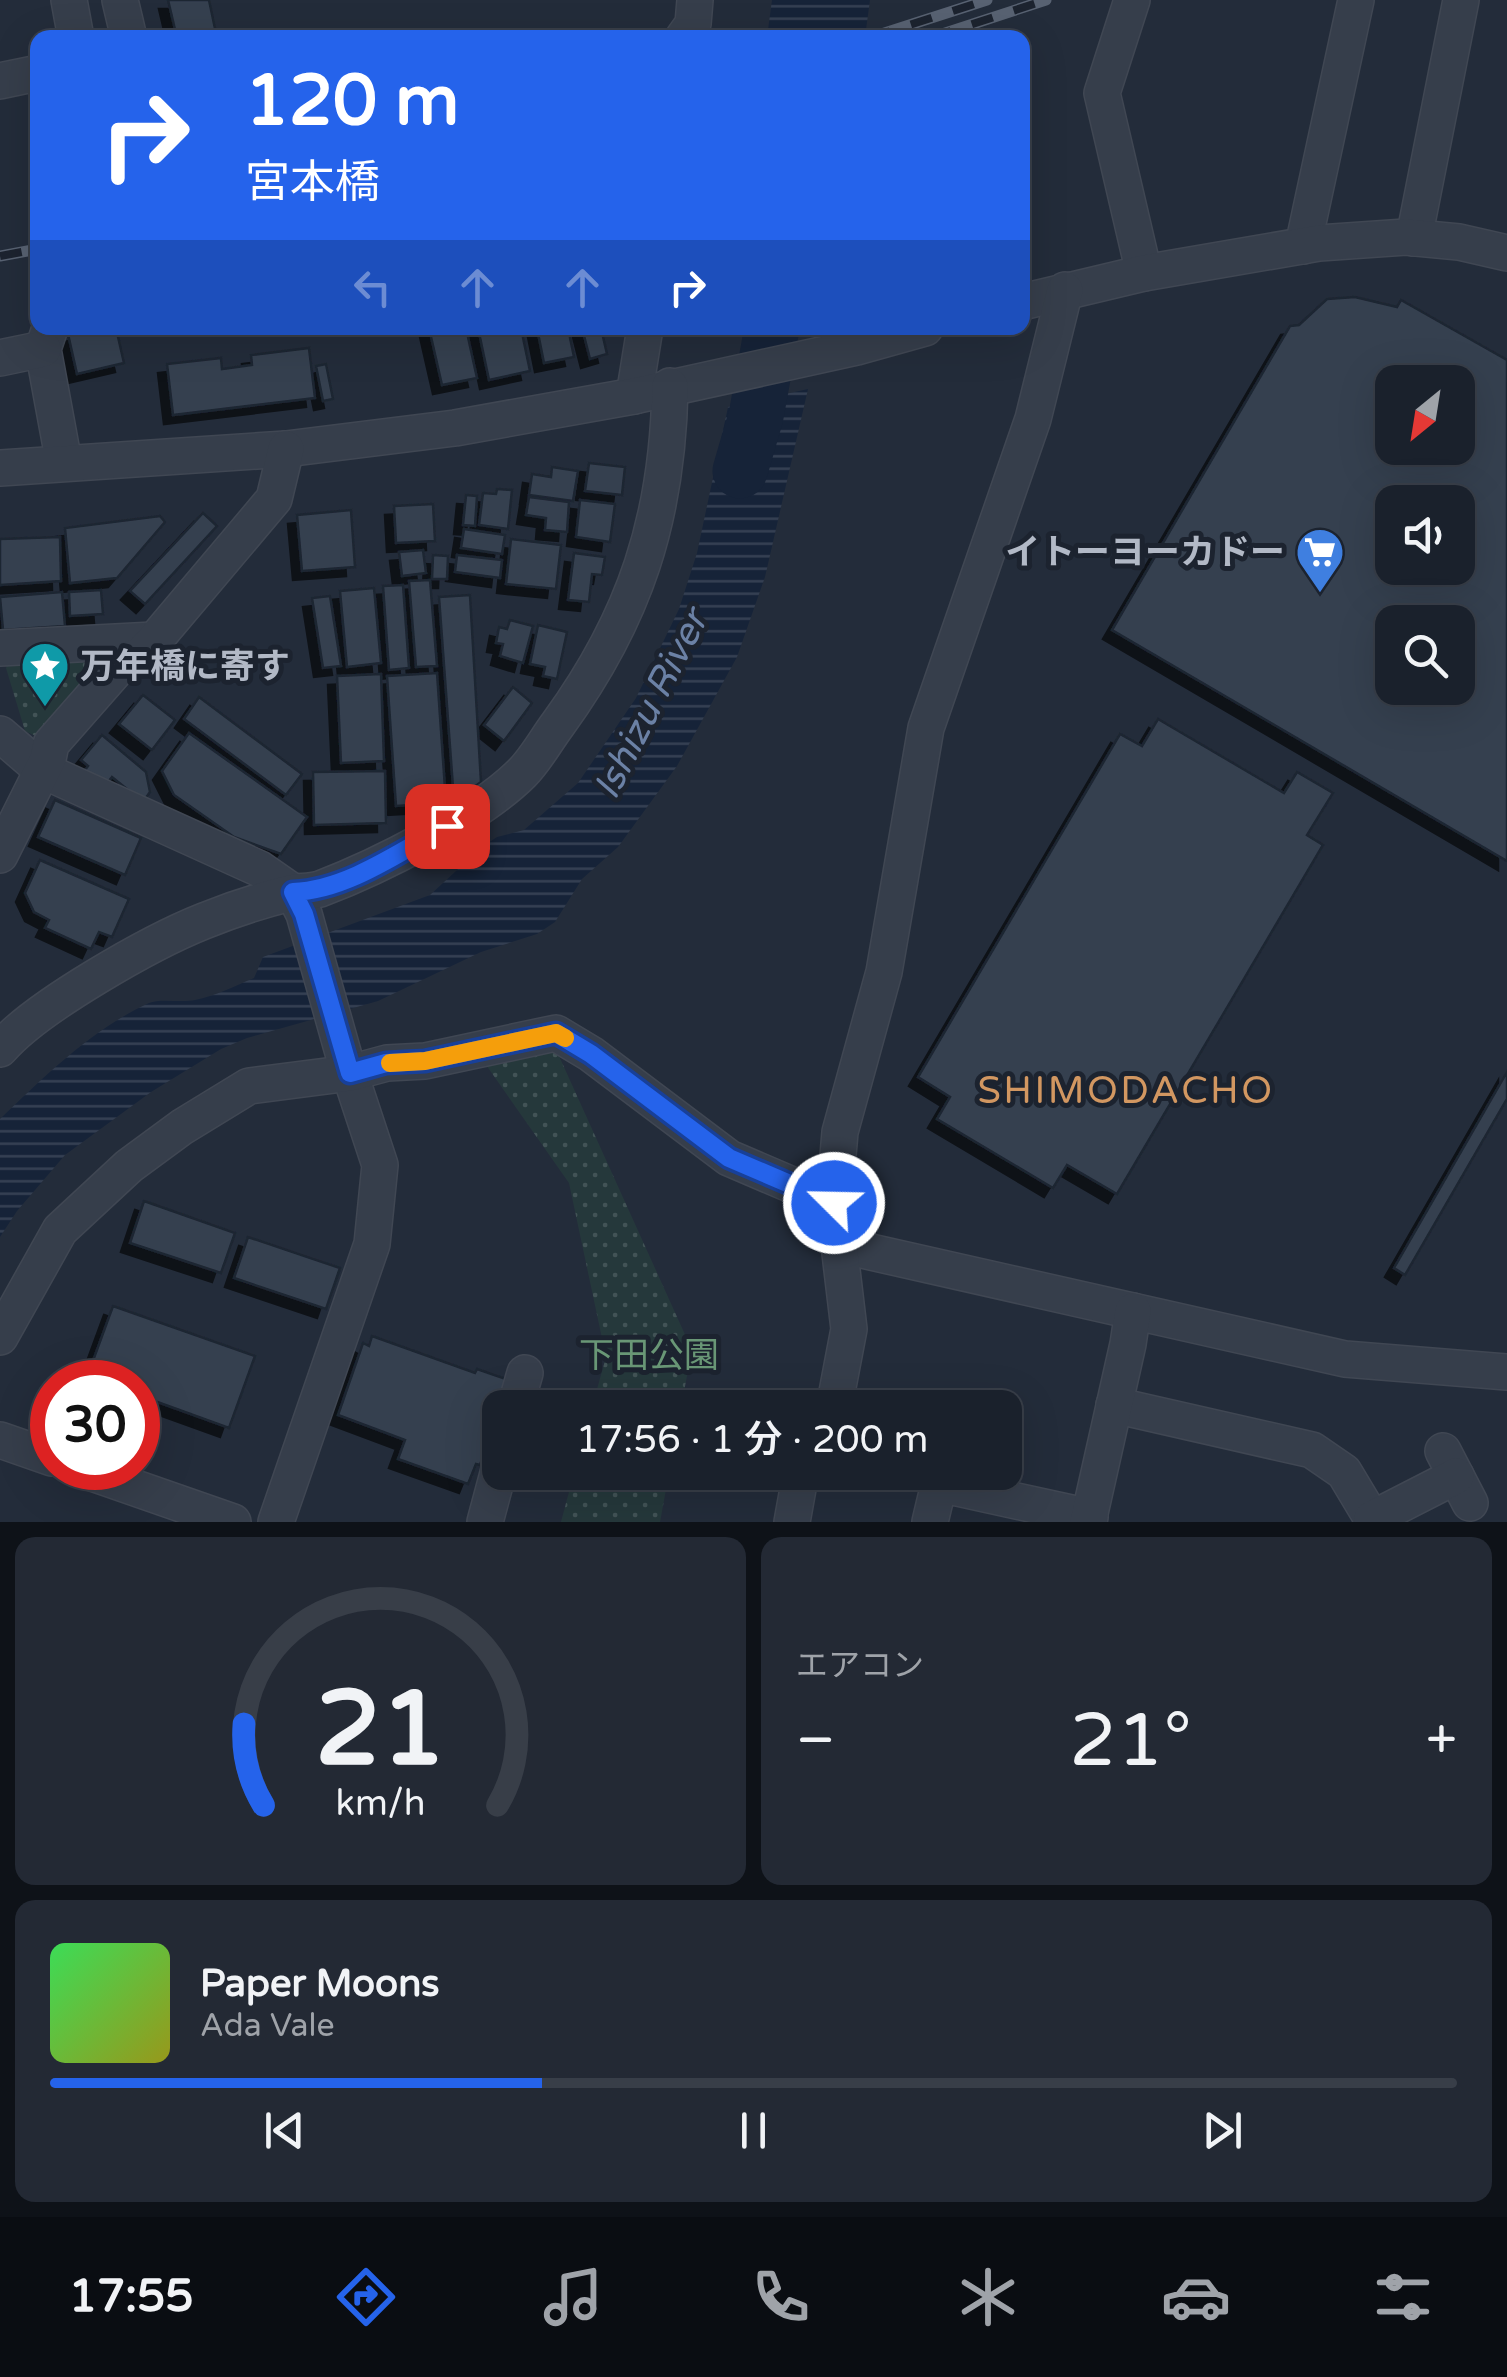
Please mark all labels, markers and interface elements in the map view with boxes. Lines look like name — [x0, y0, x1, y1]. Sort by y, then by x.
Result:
text: 120 m — [245, 60, 459, 144]
icon: right — [80, 70, 210, 200]
text: 宮本橋 — [245, 156, 380, 210]
icon: left — [345, 260, 400, 315]
icon: ahead — [450, 260, 505, 315]
icon: ahead — [555, 260, 610, 315]
icon: right — [660, 260, 715, 315]
north arrow — [1375, 365, 1475, 465]
map controls — [1375, 365, 1475, 705]
button: sound — [1375, 485, 1475, 585]
supermarket icon: イトーヨーカドー — [1294, 526, 1346, 594]
place label: イトーヨーカドー — [1005, 532, 1285, 574]
water label: Ishizu River — [584, 598, 720, 807]
button: search — [1375, 605, 1475, 705]
place icon: 万年橋に寄す — [19, 640, 71, 708]
place label: 万年橋に寄す — [80, 646, 290, 688]
pin — [405, 784, 490, 869]
icon: arrive — [420, 799, 475, 854]
district label: SHIMODACHO — [977, 1068, 1275, 1114]
position arrow — [782, 1151, 886, 1255]
park label: 下田公園 — [579, 1335, 719, 1377]
speed limit sign: 30 — [30, 1360, 160, 1490]
text: 17:56 · 1 分 · 200 m — [576, 1417, 928, 1463]
text: エアコン — [796, 1647, 924, 1685]
text: 21 — [315, 1668, 446, 1793]
text: 21° — [1069, 1696, 1192, 1786]
text: − — [796, 1708, 835, 1774]
text: + — [1426, 1708, 1457, 1774]
text: km/h — [336, 1782, 425, 1825]
text: Paper Moons — [200, 1961, 440, 2007]
text: Ada Vale — [200, 2007, 335, 2045]
icon: previous — [257, 2103, 312, 2158]
icon: pause — [726, 2103, 781, 2158]
icon: next — [1195, 2103, 1250, 2158]
icon: directions — [331, 2262, 401, 2332]
icon: music — [538, 2262, 608, 2332]
icon: phone — [746, 2262, 816, 2332]
icon: climate — [953, 2262, 1023, 2332]
icon: car — [1161, 2262, 1231, 2332]
icon: filters — [1368, 2262, 1438, 2332]
text: 17:55 — [69, 2270, 193, 2324]

